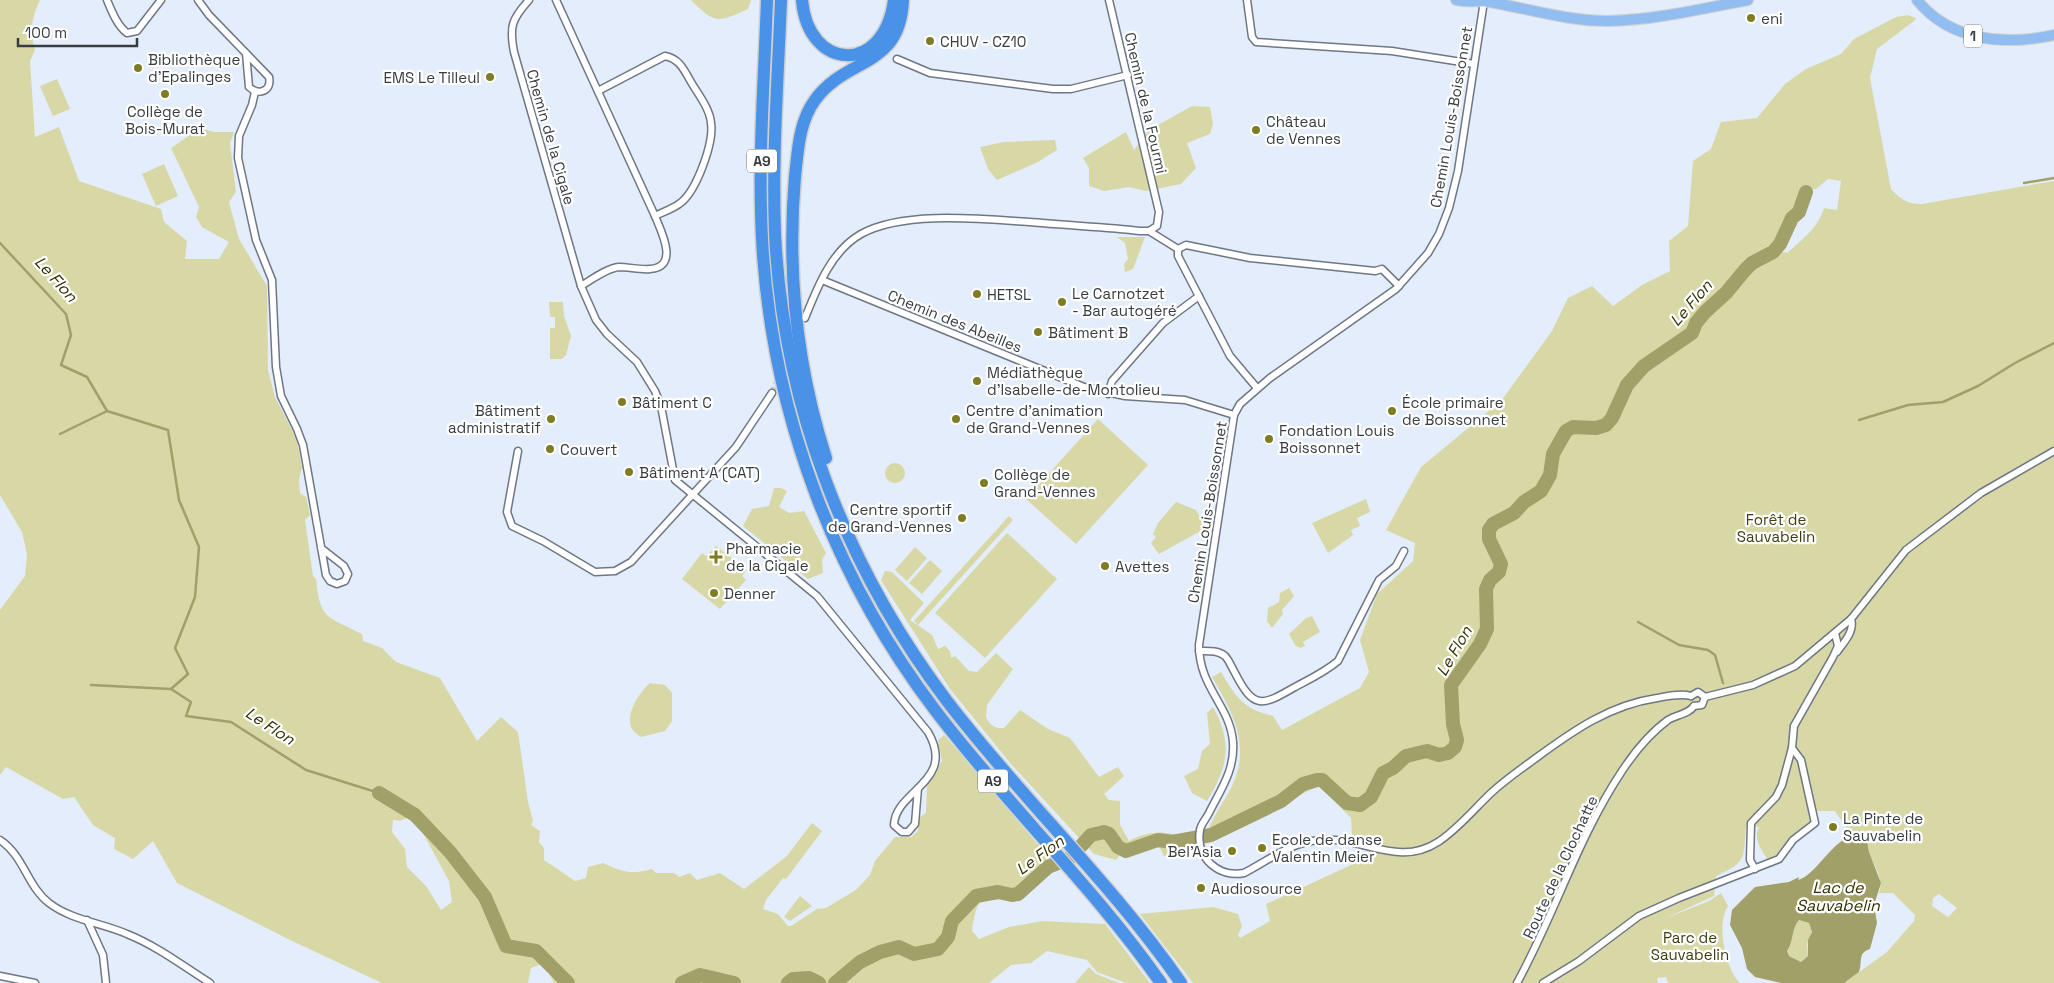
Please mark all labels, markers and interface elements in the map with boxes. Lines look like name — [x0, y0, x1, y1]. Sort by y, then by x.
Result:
place label: eni — [1761, 9, 1783, 28]
marker: eni — [1745, 12, 1757, 24]
scale bar — [18, 15, 136, 47]
text: 100 m — [25, 23, 67, 42]
road number: 1 — [1964, 24, 1982, 48]
street label: Chemin Louis-Boissonnet — [1426, 25, 1476, 209]
street label: Chemin de la Fourmi — [1120, 30, 1172, 176]
place label: CHUV - CZ10 — [940, 32, 1026, 51]
marker: CHUV - CZ10 — [924, 35, 936, 47]
place label: Bibliothèque d'Epalinges — [148, 50, 240, 86]
marker: Bibliothèque d'Epalinges — [132, 62, 144, 74]
street label: Chemin de la Cigale — [523, 67, 579, 207]
place label: EMS Le Tilleul — [384, 68, 480, 87]
marker: EMS Le Tilleul — [484, 71, 496, 83]
marker: Collège de Bois-Murat — [159, 88, 171, 100]
place label: Collège de Bois-Murat — [125, 102, 205, 138]
place label: Château de Vennes — [1266, 112, 1341, 148]
marker: Château de Vennes — [1250, 124, 1262, 136]
road number: A9 — [747, 150, 777, 172]
water label: Le Flon — [30, 252, 83, 307]
water label: Le Flon — [1665, 275, 1718, 330]
place label: Le Carnotzet - Bar autogéré — [1072, 284, 1177, 320]
street label: Chemin des Abeilles — [885, 285, 1025, 357]
place label: HETSL — [987, 285, 1031, 304]
marker: HETSL — [971, 288, 983, 300]
marker: Le Carnotzet - Bar autogéré — [1056, 296, 1068, 308]
place label: Bâtiment B — [1048, 323, 1128, 342]
marker: Bâtiment B — [1032, 326, 1044, 338]
place label: Médiathèque d'Isabelle-de-Montolieu — [987, 363, 1160, 399]
marker: Médiathèque d'Isabelle-de-Montolieu — [971, 375, 983, 387]
place label: Bâtiment C — [632, 393, 712, 412]
place label: École primaire de Boissonnet — [1402, 393, 1506, 429]
marker: Bâtiment C — [616, 396, 628, 408]
place label: Bâtiment administratif — [448, 401, 541, 437]
place label: Centre d'animation de Grand-Vennes — [966, 401, 1103, 437]
marker: École primaire de Boissonnet — [1386, 405, 1398, 417]
marker: Bâtiment administratif — [545, 413, 557, 425]
marker: Centre d'animation de Grand-Vennes — [950, 413, 962, 425]
street label: Chemin Louis-Boissonnet — [1183, 419, 1231, 604]
place label: Fondation Louis Boissonnet — [1279, 421, 1394, 457]
marker: Fondation Louis Boissonnet — [1263, 433, 1275, 445]
place label: Couvert — [560, 440, 617, 459]
marker: Couvert — [544, 443, 556, 455]
place label: Bâtiment A (CAT) — [639, 463, 760, 483]
place label: Collège de Grand-Vennes — [994, 465, 1096, 501]
marker: Bâtiment A (CAT) — [623, 466, 635, 478]
marker: Collège de Grand-Vennes — [978, 477, 990, 489]
place label: Centre sportif de Grand-Vennes — [828, 500, 952, 536]
park label: Forêt de Sauvabelin — [1737, 510, 1815, 546]
marker: Centre sportif de Grand-Vennes — [956, 512, 968, 524]
place label: Pharmacie de la Cigale — [726, 539, 809, 575]
marker: Pharmacie de la Cigale — [710, 551, 722, 563]
place label: Avettes — [1115, 557, 1169, 576]
marker: Avettes — [1099, 560, 1111, 572]
place label: Denner — [724, 584, 776, 603]
marker: Denner — [708, 587, 720, 599]
water label: Le Flon — [1431, 621, 1477, 680]
water label: Le Flon — [241, 702, 300, 750]
road number: A9 — [978, 769, 1008, 792]
street label: Route de la Clochatte — [1518, 792, 1602, 942]
place label: La Pinte de Sauvabelin — [1843, 809, 1923, 845]
marker: La Pinte de Sauvabelin — [1827, 821, 1839, 833]
water label: Le Flon — [1012, 830, 1069, 880]
place label: Ecole de danse Valentin Meier — [1272, 830, 1382, 866]
place label: Bel'Asia — [1167, 842, 1222, 861]
marker: Ecole de danse Valentin Meier — [1256, 842, 1268, 854]
marker: Bel'Asia — [1226, 845, 1238, 857]
water label: Lac de Sauvabelin — [1796, 877, 1881, 916]
place label: Audiosource — [1211, 879, 1302, 898]
marker: Audiosource — [1195, 882, 1207, 894]
park label: Parc de Sauvabelin — [1651, 928, 1729, 964]

